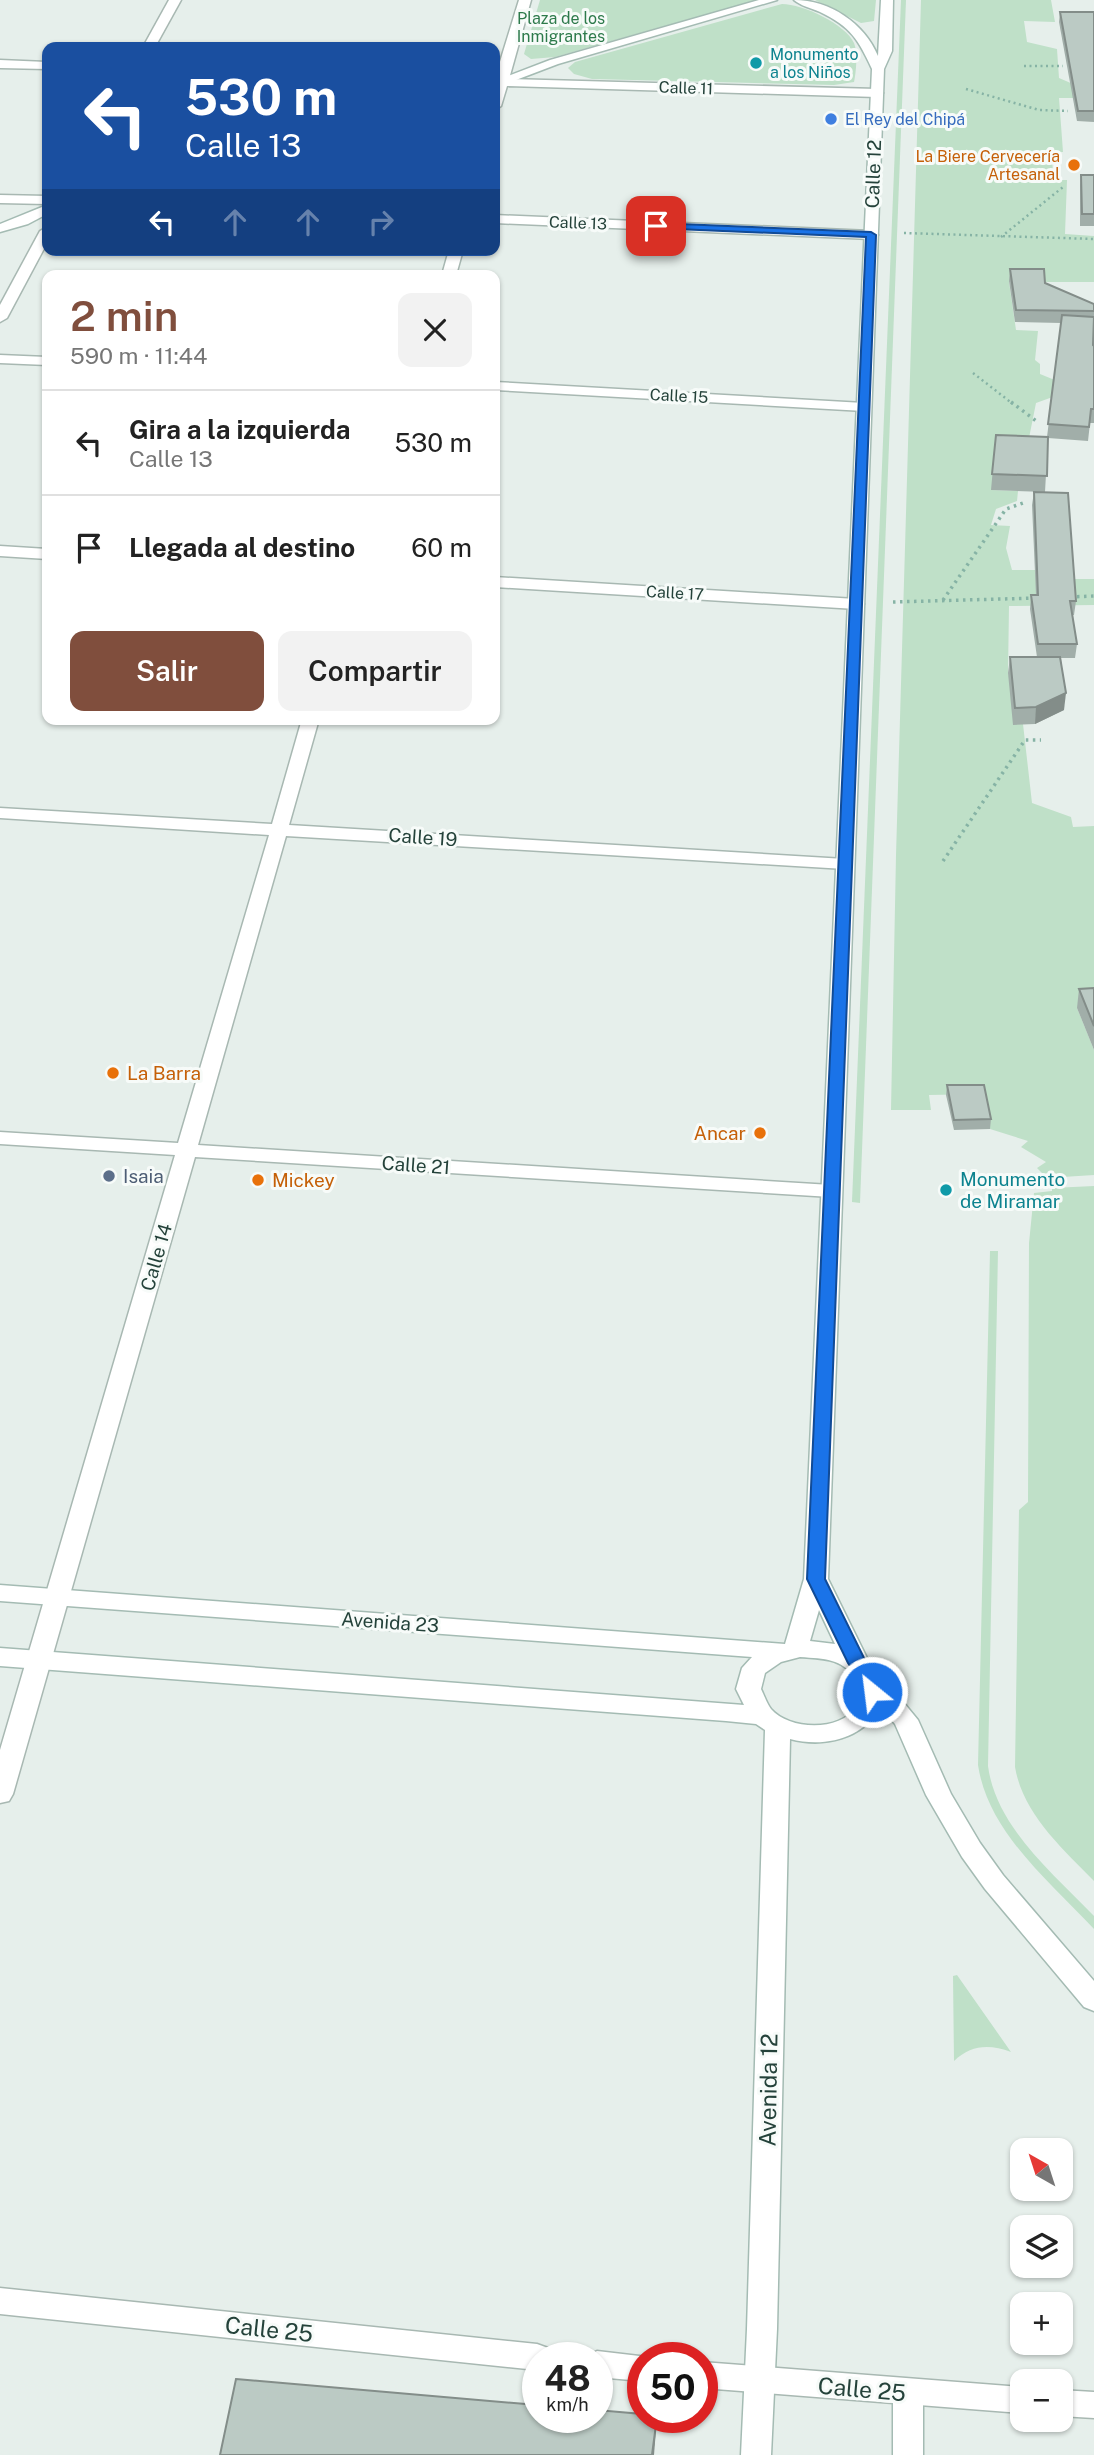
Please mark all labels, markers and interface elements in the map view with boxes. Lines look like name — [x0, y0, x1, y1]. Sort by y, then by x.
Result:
park label: Plaza de los Inmigrantes — [517, 9, 605, 46]
place label: Monumento a los Niños — [770, 45, 859, 82]
marker: Monumento a los Niños — [748, 55, 764, 71]
text: 530 m — [185, 68, 337, 126]
icon: left — [70, 70, 161, 161]
street label: Calle 11 — [658, 78, 714, 98]
place label: El Rey del Chipá — [845, 110, 965, 129]
marker: El Rey del Chipá — [823, 111, 839, 127]
text: Calle 13 — [185, 127, 302, 164]
street label: Calle 12 — [861, 139, 885, 209]
place label: La Biere Cervecería Artesanal — [915, 147, 1060, 184]
marker: La Biere Cervecería Artesanal — [1066, 157, 1082, 173]
pin — [626, 196, 686, 256]
icon: left — [143, 203, 181, 241]
icon: ahead — [216, 203, 254, 241]
icon: ahead — [289, 203, 327, 241]
icon: right — [362, 203, 400, 241]
icon: arrive — [637, 207, 675, 245]
street label: Calle 13 — [549, 212, 607, 234]
text: 2 min — [70, 291, 178, 340]
button: close — [398, 293, 472, 367]
text: 590 m · 11:44 — [70, 342, 207, 369]
street label: Calle 15 — [649, 385, 709, 407]
text: Gira a la izquierda — [129, 414, 351, 445]
icon: left — [70, 424, 108, 462]
text: 530 m — [394, 427, 472, 458]
text: Calle 13 — [129, 445, 213, 472]
icon: arrive — [70, 529, 108, 567]
text: Llegada al destino — [129, 532, 355, 563]
text: 60 m — [411, 532, 472, 563]
street label: Calle 17 — [646, 582, 704, 604]
button: Salir — [70, 631, 264, 711]
button: Compartir — [278, 631, 472, 711]
street label: Calle 19 — [388, 824, 458, 850]
place label: La Barra — [127, 1062, 201, 1084]
marker: La Barra — [105, 1065, 121, 1081]
place label: Ancar — [693, 1122, 746, 1144]
marker: Ancar — [752, 1125, 768, 1141]
street label: Calle 21 — [381, 1152, 451, 1178]
place label: Isaia — [123, 1165, 164, 1187]
marker: Isaia — [101, 1168, 117, 1184]
place label: Monumento de Miramar — [960, 1168, 1065, 1212]
place label: Mickey — [272, 1169, 335, 1191]
marker: Mickey — [250, 1172, 266, 1188]
marker: Monumento de Miramar — [938, 1182, 954, 1198]
street label: Calle 14 — [136, 1221, 176, 1293]
street label: Avenida 23 — [340, 1608, 440, 1636]
position arrow — [835, 1655, 909, 1729]
street label: Avenida 12 — [754, 2033, 782, 2147]
north arrow — [1010, 2138, 1073, 2202]
map controls — [1010, 2138, 1073, 2432]
button: layers — [1010, 2215, 1073, 2278]
button: + — [1010, 2292, 1073, 2355]
street label: Calle 25 — [224, 2311, 314, 2347]
speed limit sign: 50 — [627, 2342, 718, 2433]
text: 48 — [544, 2358, 591, 2399]
button: − — [1010, 2369, 1073, 2432]
street label: Calle 25 — [817, 2372, 907, 2406]
text: km/h — [546, 2394, 589, 2415]

